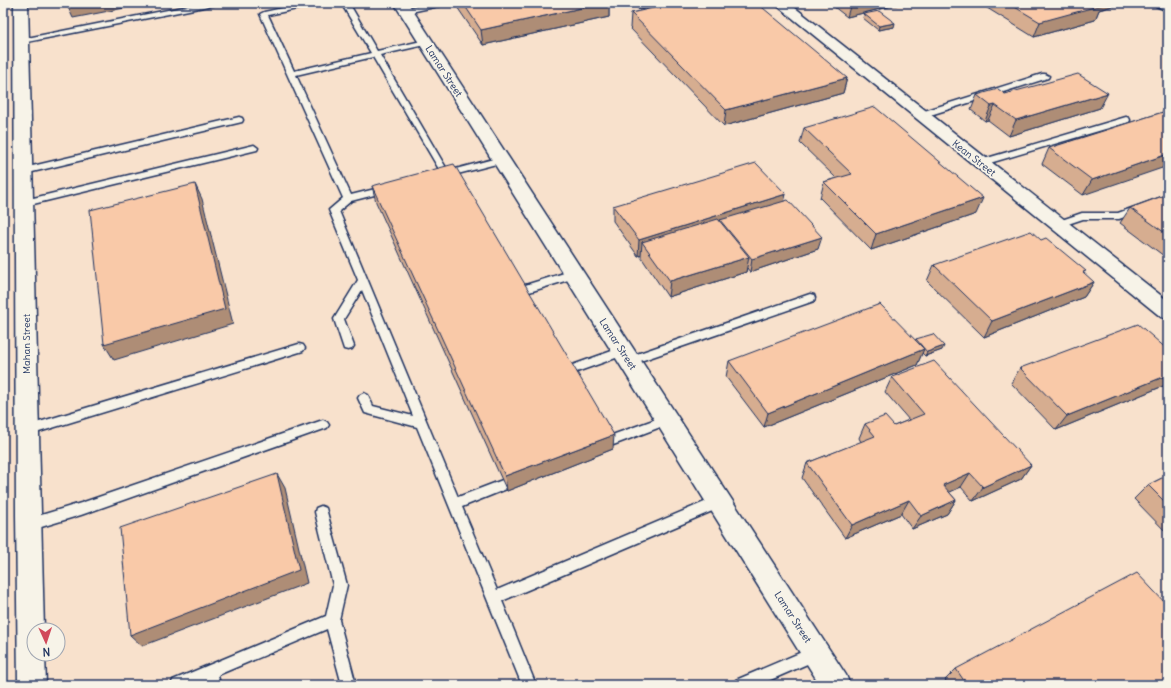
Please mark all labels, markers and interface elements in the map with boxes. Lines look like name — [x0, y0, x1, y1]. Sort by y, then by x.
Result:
street label: Lamar Street — [423, 43, 466, 100]
street label: Kean Street — [950, 137, 999, 179]
street label: Mahan Street — [20, 313, 33, 374]
street label: Lamar Street — [597, 316, 640, 373]
street label: Lamar Street — [772, 589, 815, 646]
north arrow — [26, 622, 66, 662]
text: N — [42, 645, 51, 659]

